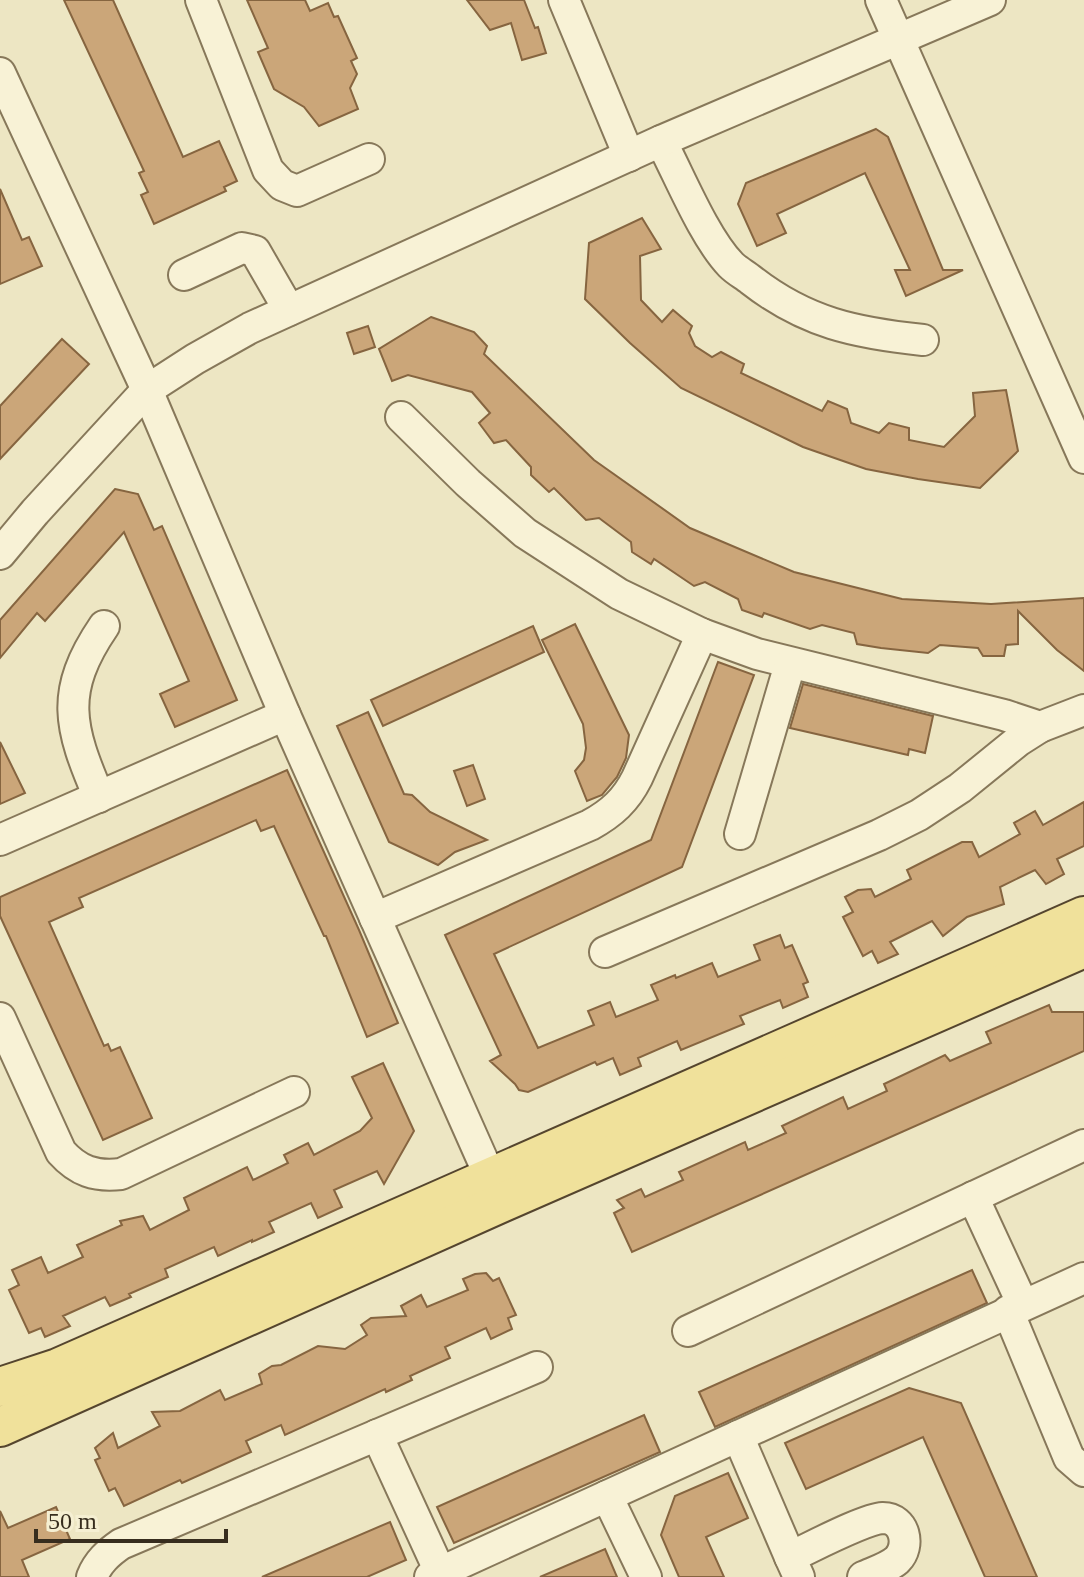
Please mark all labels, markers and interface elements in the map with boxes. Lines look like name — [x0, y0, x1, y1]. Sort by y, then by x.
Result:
scale bar — [36, 1493, 226, 1543]
text: 50 m — [48, 1508, 97, 1534]

